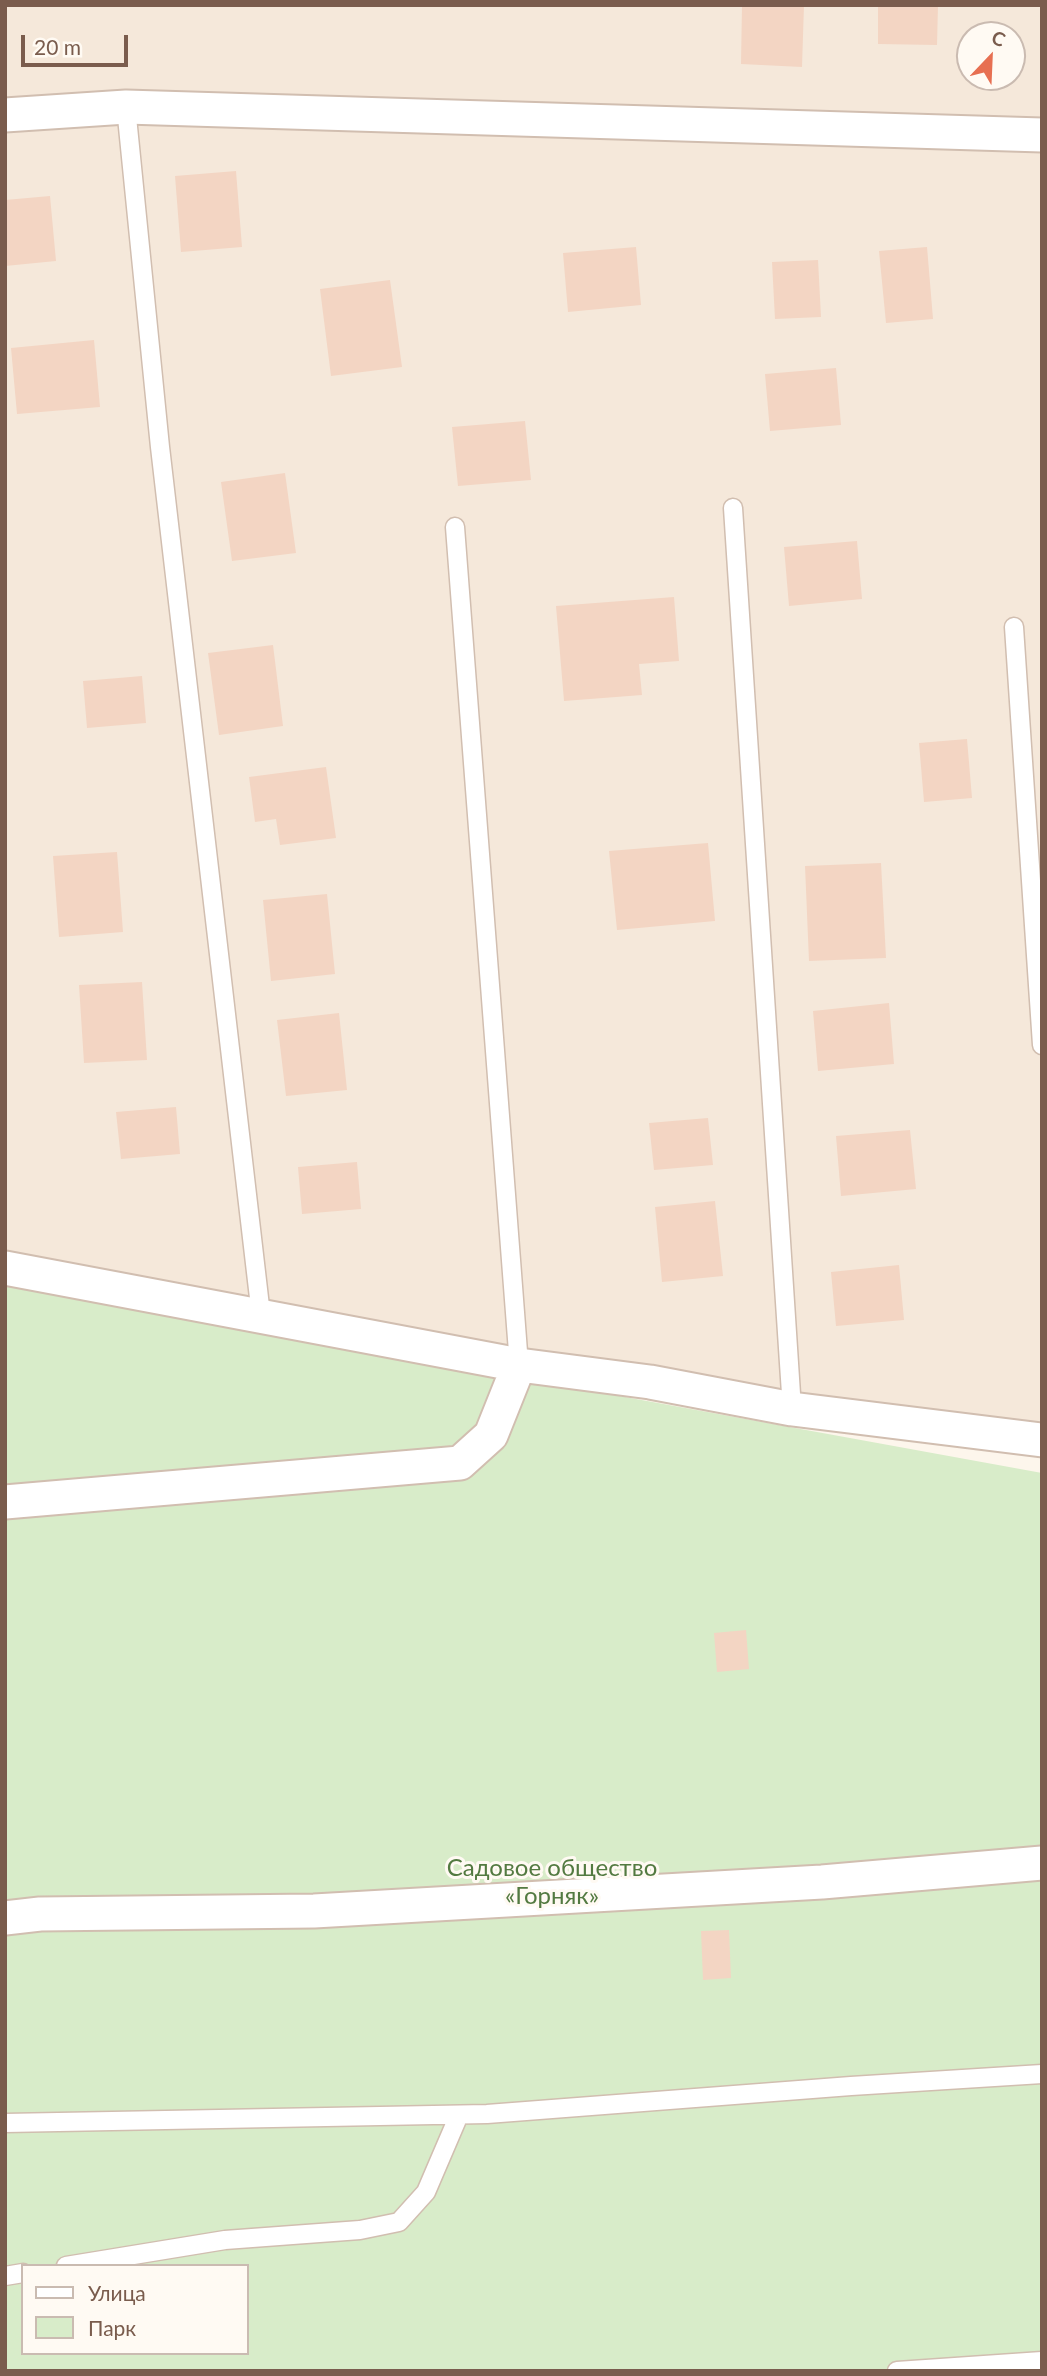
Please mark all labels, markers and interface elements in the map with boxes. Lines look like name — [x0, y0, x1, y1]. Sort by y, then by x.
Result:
scale bar — [24, 21, 131, 65]
north arrow — [956, 21, 1026, 91]
text: С — [988, 25, 1009, 51]
text: 20 m — [34, 34, 81, 59]
park label: Садовое общество «Горняк» — [447, 1854, 657, 1910]
legend — [21, 2264, 248, 2355]
text: Улица — [88, 2280, 146, 2305]
text: Парк — [88, 2315, 136, 2340]

